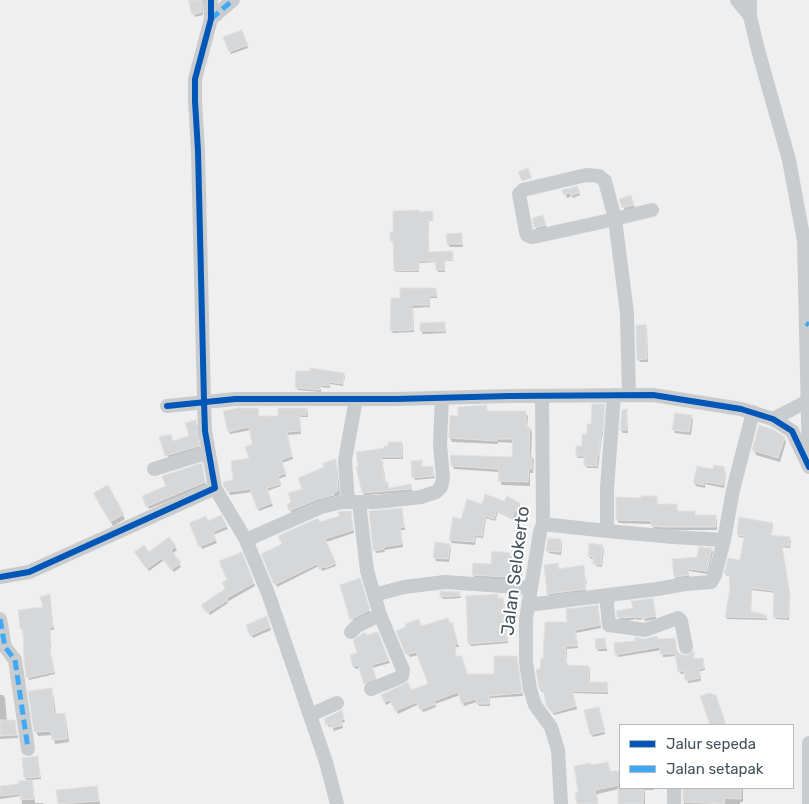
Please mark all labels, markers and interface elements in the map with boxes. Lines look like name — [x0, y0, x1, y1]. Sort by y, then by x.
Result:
street label: Jalan Selokerto — [497, 505, 535, 637]
legend — [619, 724, 794, 789]
text: Jalur sepeda — [666, 735, 756, 753]
text: Jalan setapak — [666, 760, 764, 778]

